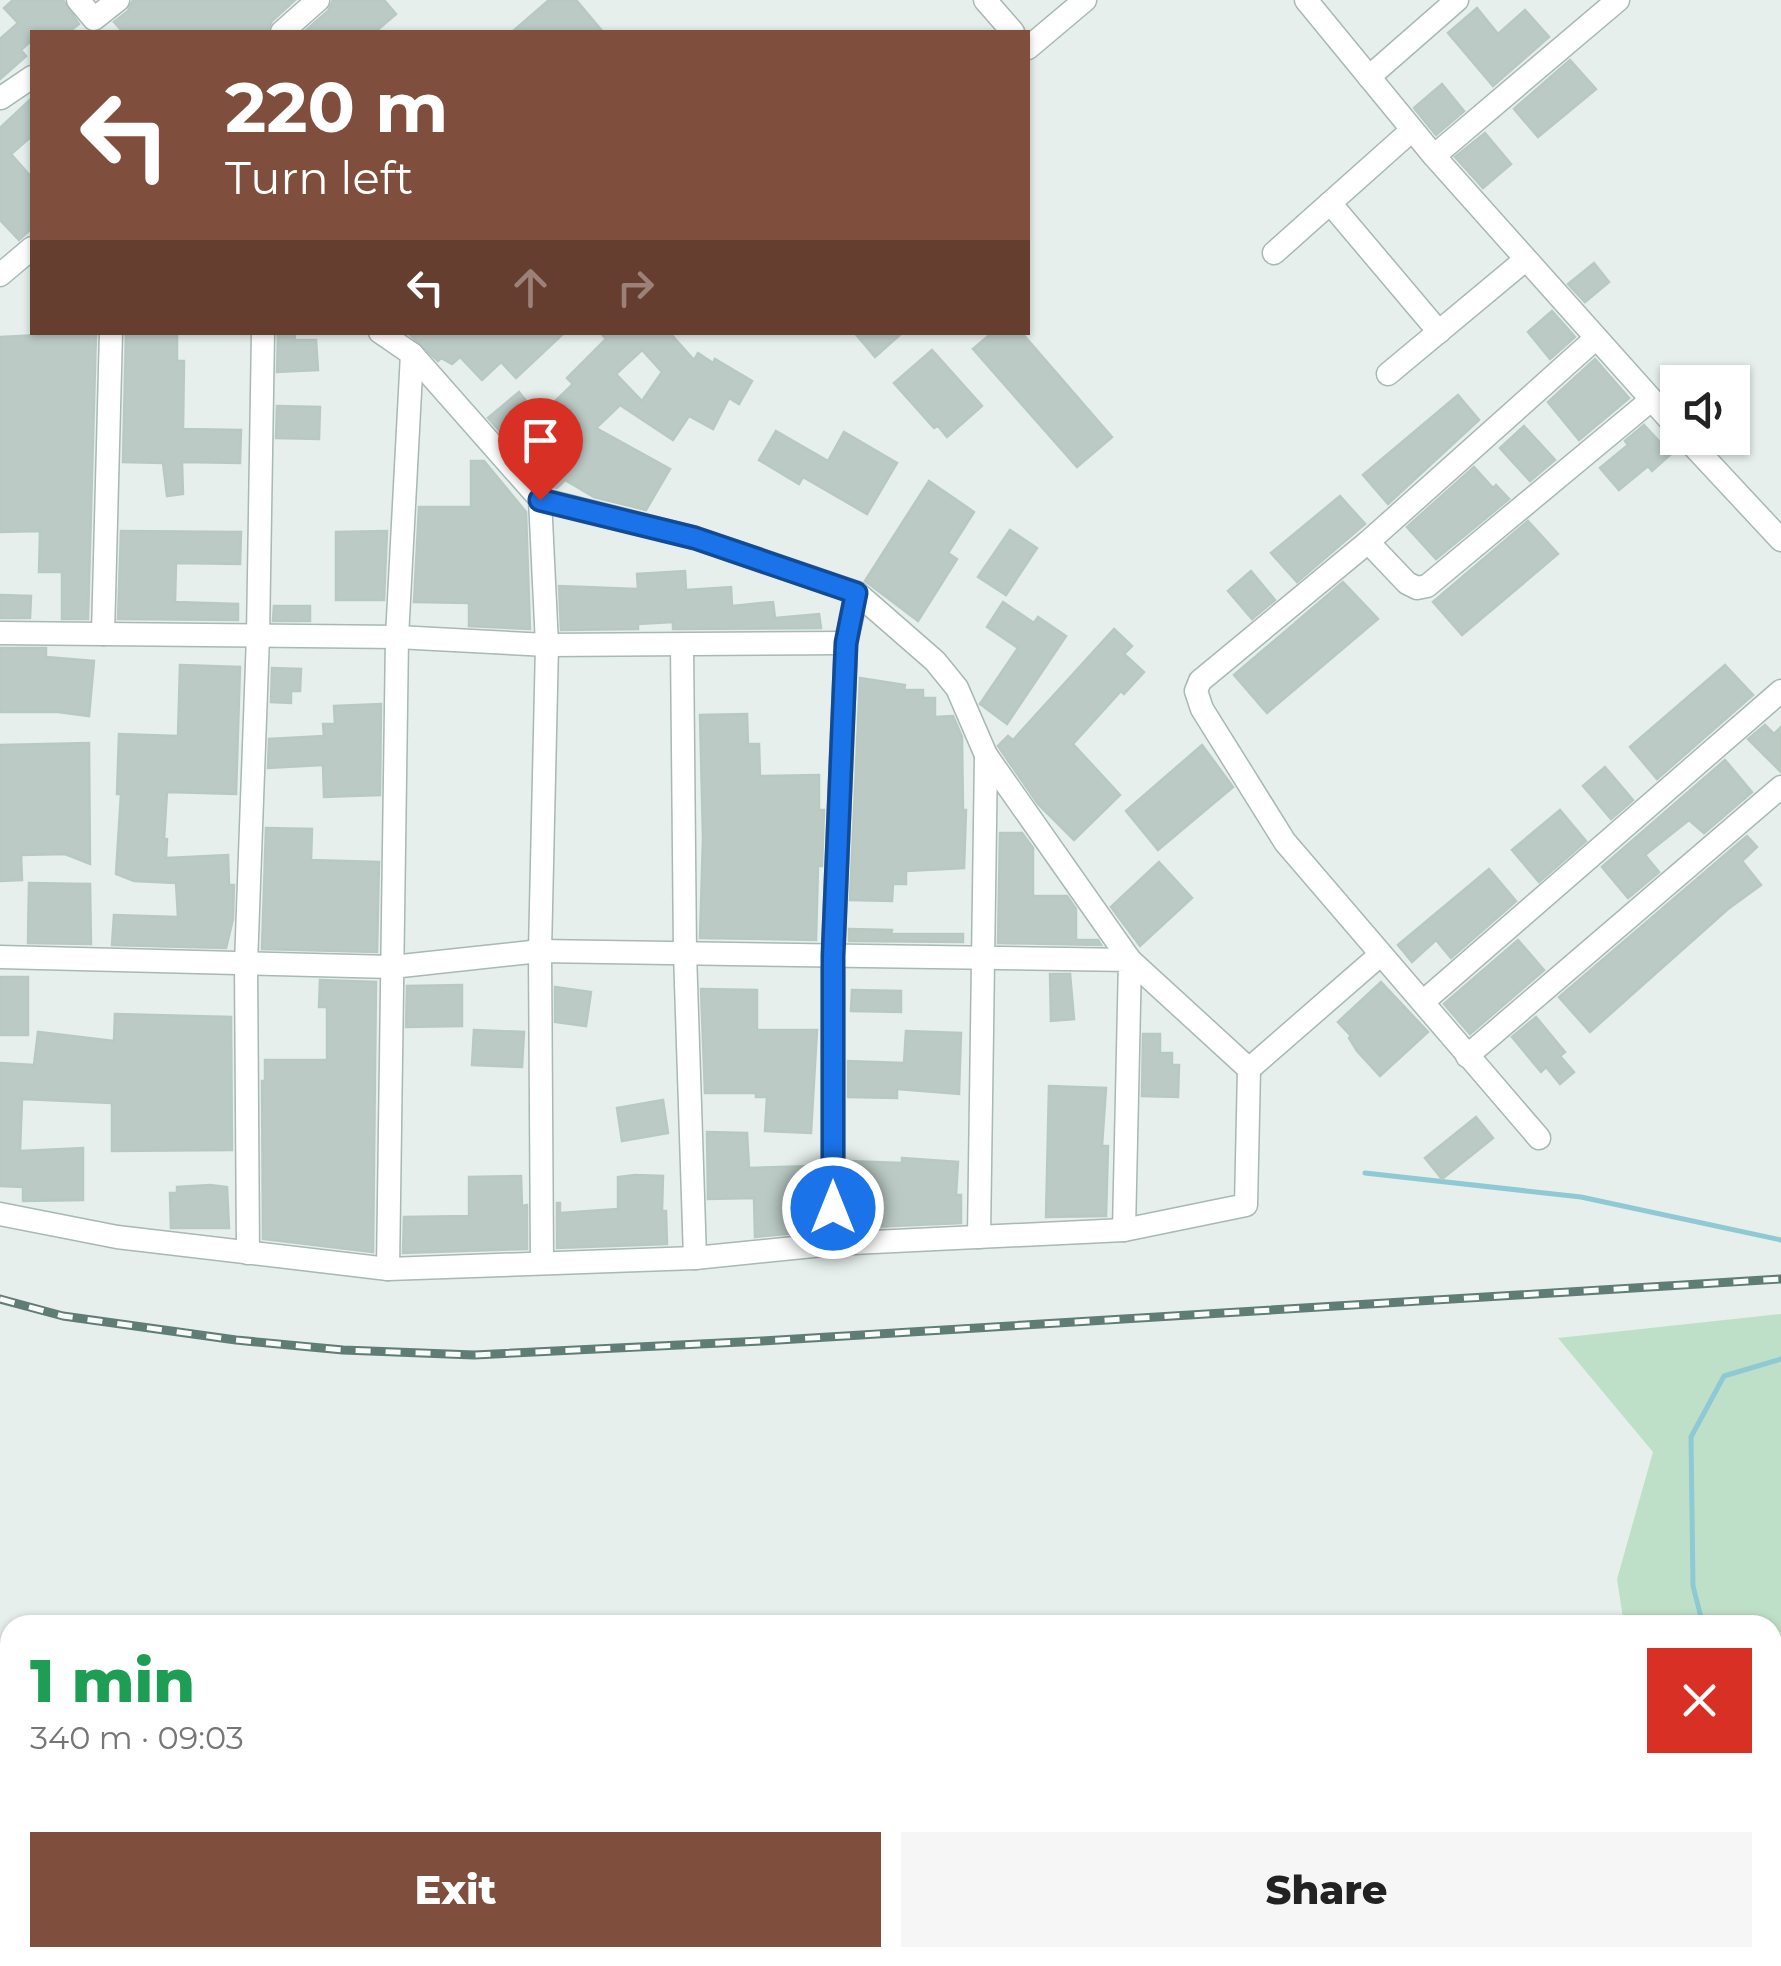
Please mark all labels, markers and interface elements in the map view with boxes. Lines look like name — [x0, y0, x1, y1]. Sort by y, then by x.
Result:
text: 220 m — [225, 64, 448, 150]
icon: left — [60, 70, 190, 200]
text: Turn left — [225, 150, 413, 205]
icon: left — [398, 260, 453, 315]
icon: ahead — [503, 260, 558, 315]
icon: right — [608, 260, 663, 315]
map controls — [1660, 365, 1750, 455]
button: sound — [1660, 365, 1750, 455]
pin — [498, 398, 583, 501]
icon: arrive — [513, 413, 568, 468]
position arrow — [781, 1156, 885, 1260]
text: 1 min — [30, 1644, 195, 1717]
button: close — [1647, 1648, 1752, 1753]
text: 340 m · 09:03 — [30, 1718, 244, 1757]
button: Exit — [30, 1832, 881, 1947]
button: Share — [901, 1832, 1752, 1947]

